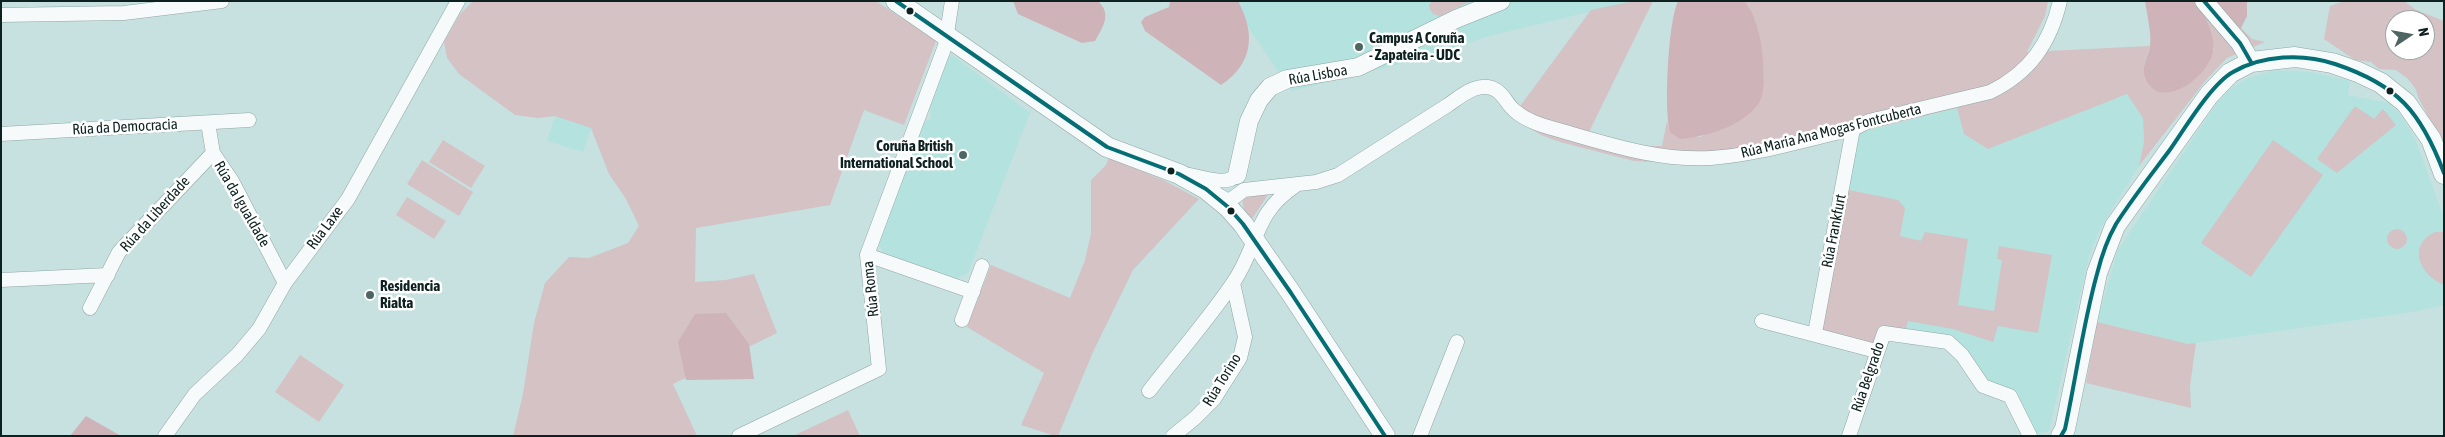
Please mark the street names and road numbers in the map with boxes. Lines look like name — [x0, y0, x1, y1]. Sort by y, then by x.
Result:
street label: Rúa Lisboa — [1287, 61, 1349, 89]
street label: Rúa María Ana Mogas Fontcuberta — [1739, 100, 1923, 162]
street label: Rúa da Democracia — [72, 115, 178, 139]
street label: Rúa da Igualdade — [210, 158, 274, 250]
street label: Rúa da Liberdade — [116, 172, 194, 256]
street label: Rúa Frankfurt — [1818, 193, 1850, 269]
street label: Rúa Laxe — [303, 203, 347, 253]
street label: Rúa Roma — [859, 260, 883, 318]
street label: Rúa Belgrado — [1848, 339, 1888, 415]
street label: Rúa Torino — [1199, 350, 1245, 410]

